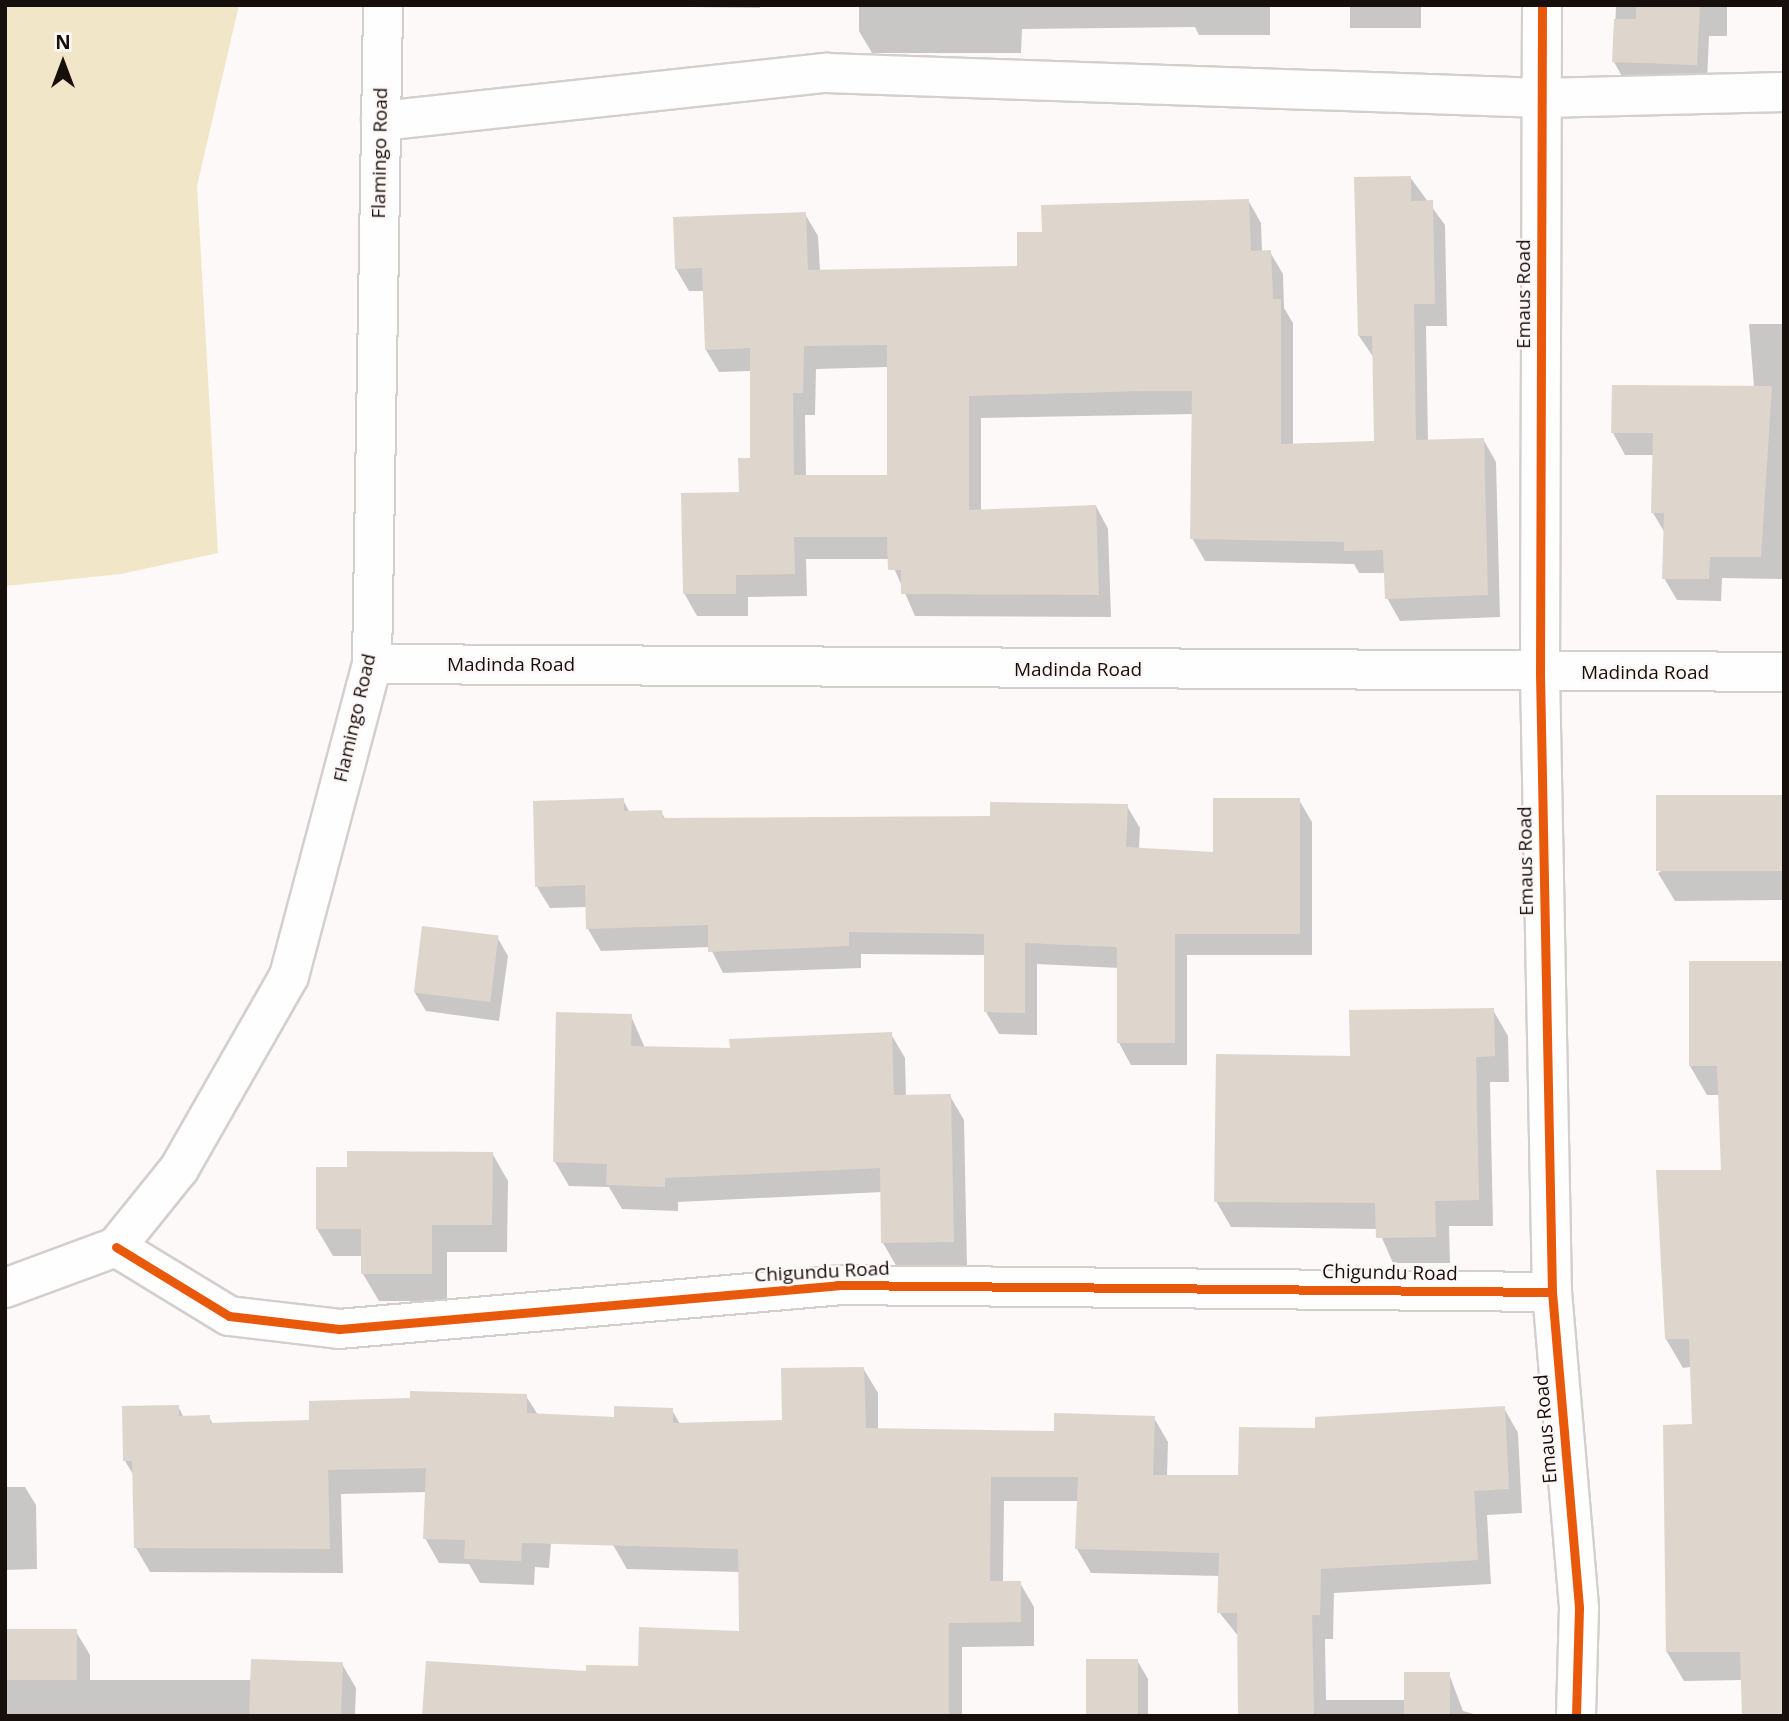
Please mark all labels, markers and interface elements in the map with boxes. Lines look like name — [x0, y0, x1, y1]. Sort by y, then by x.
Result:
north arrow — [28, 28, 98, 98]
text: N — [55, 29, 71, 55]
street label: Flamingo Road — [367, 87, 393, 219]
street label: Emaus Road — [1513, 239, 1535, 349]
street label: Flamingo Road — [329, 652, 381, 784]
street label: Madinda Road — [447, 654, 575, 676]
street label: Madinda Road — [1014, 659, 1142, 681]
street label: Madinda Road — [1581, 662, 1709, 684]
street label: Emaus Road — [1514, 806, 1538, 916]
street label: Chigundu Road — [754, 1257, 890, 1287]
street label: Chigundu Road — [1322, 1260, 1458, 1286]
street label: Emaus Road — [1530, 1373, 1562, 1485]

